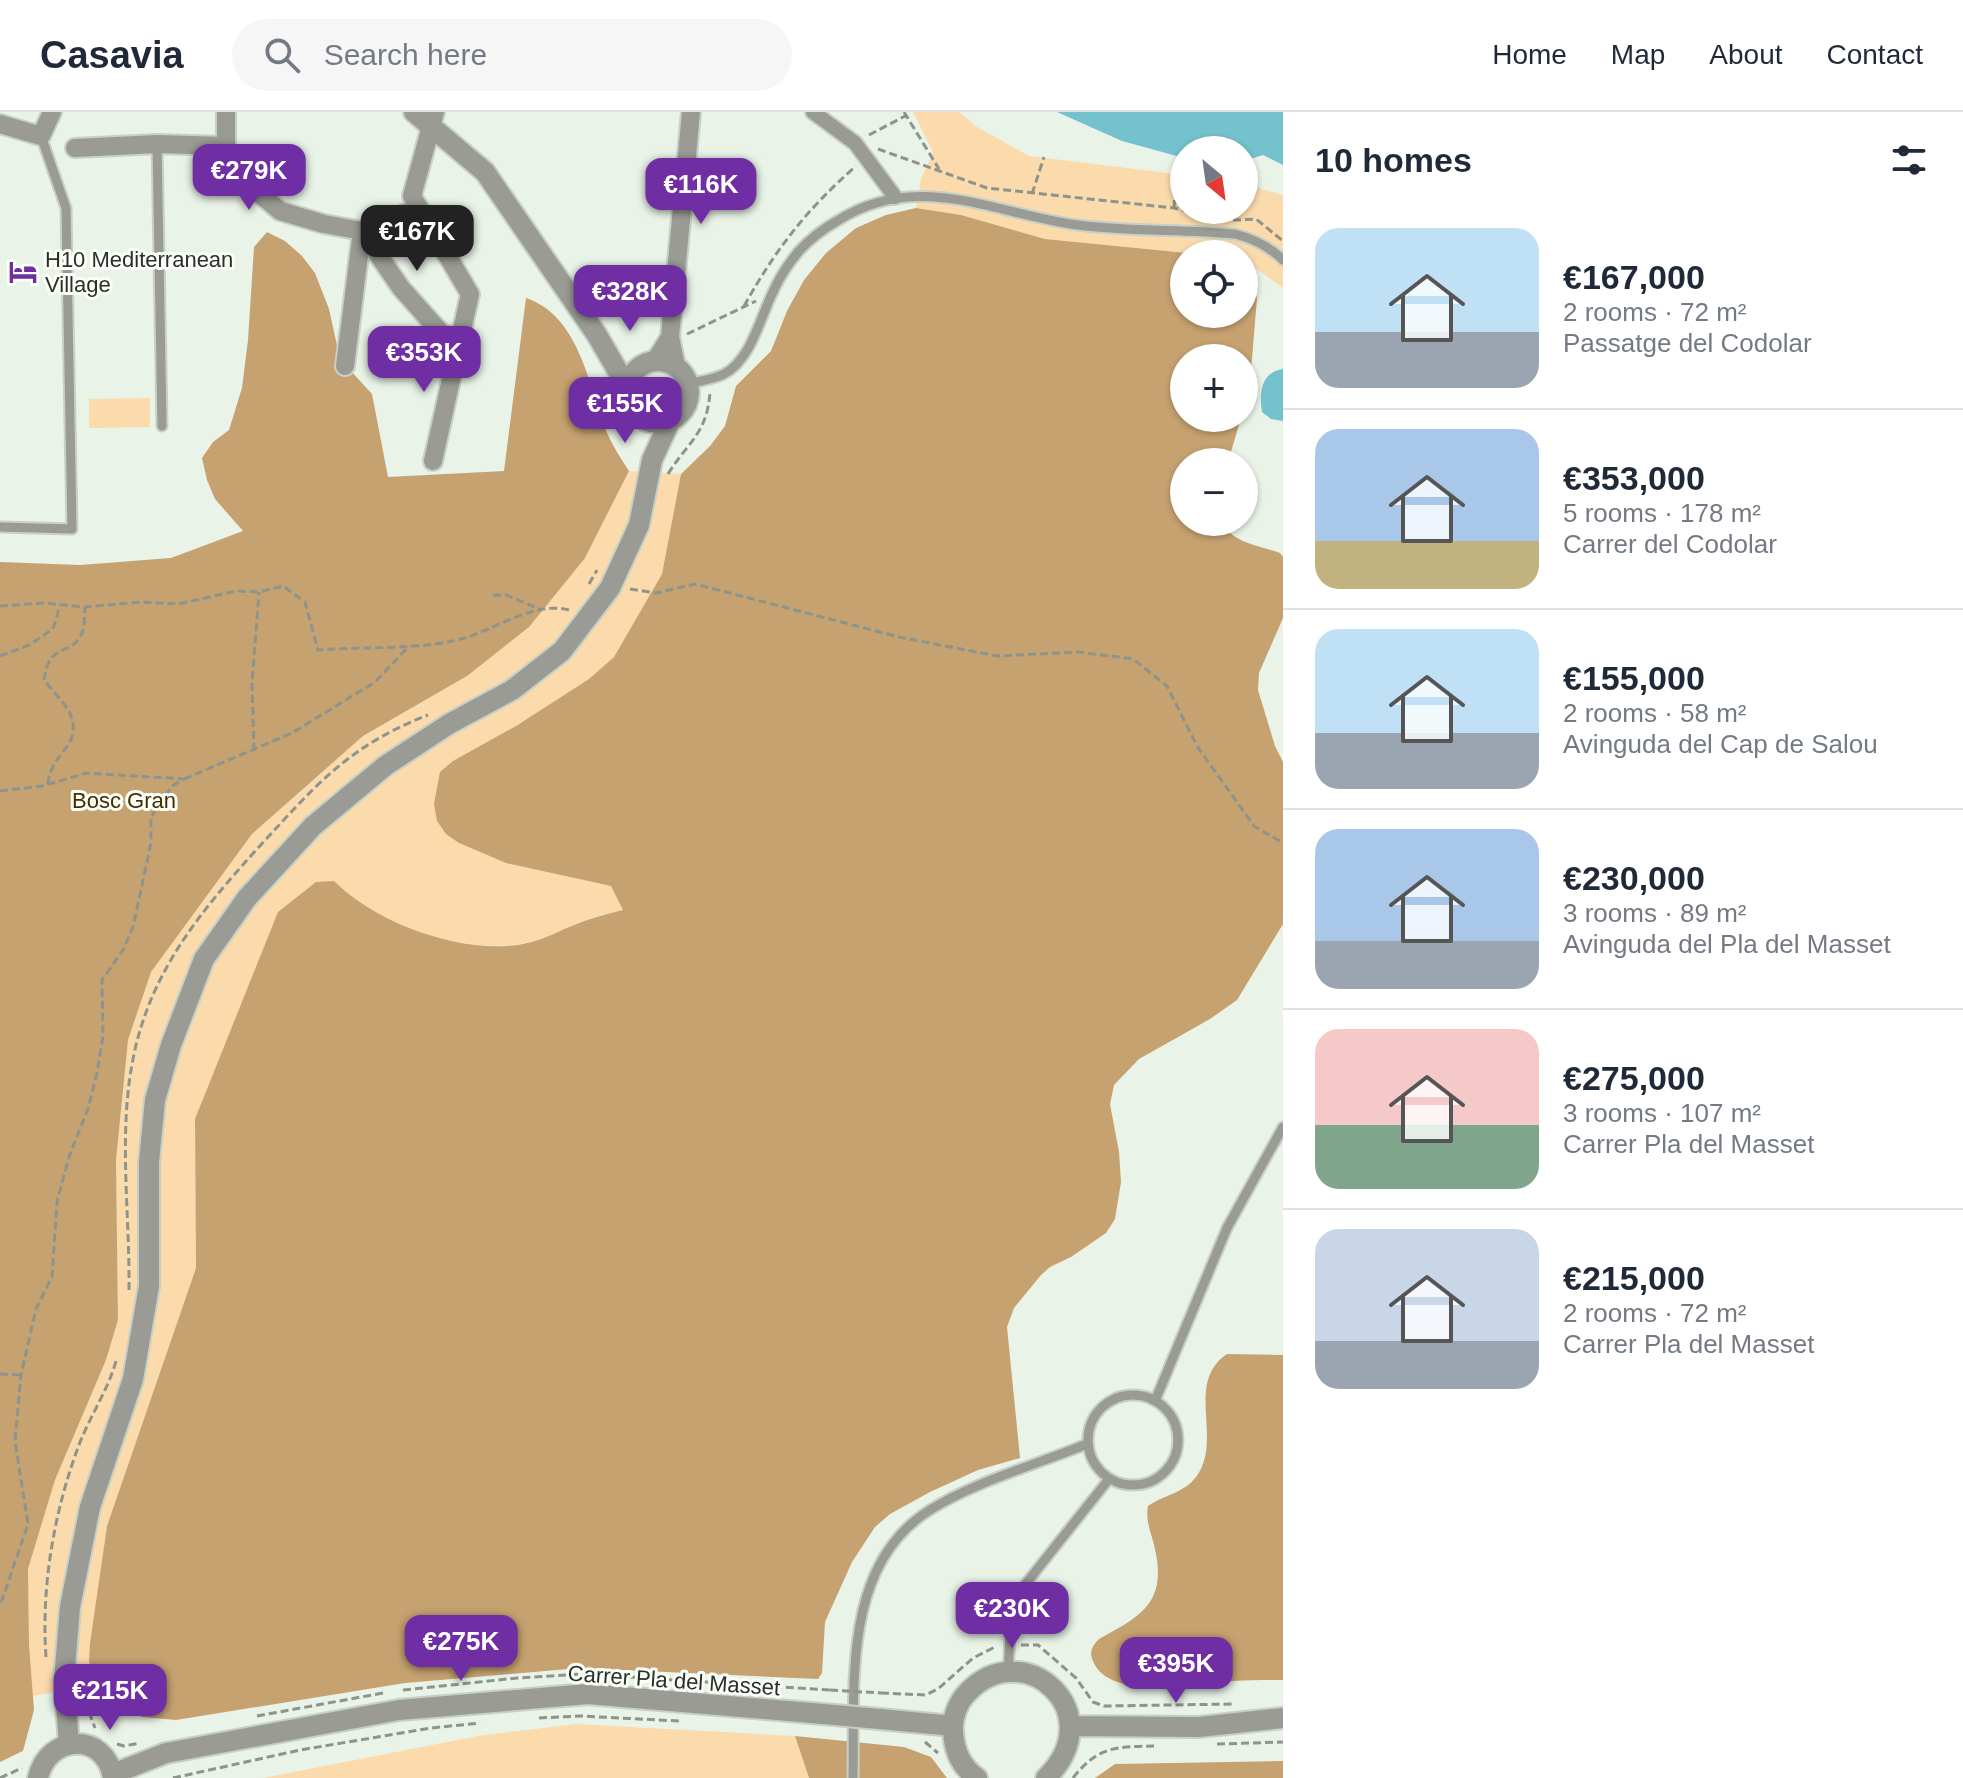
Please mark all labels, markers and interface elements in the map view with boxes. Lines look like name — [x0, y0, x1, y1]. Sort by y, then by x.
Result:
search box — [232, 19, 792, 91]
icon: search — [260, 33, 304, 77]
text: Casavia — [40, 34, 184, 76]
text: Search here — [324, 38, 487, 71]
text: Home — [1492, 39, 1567, 70]
text: Map — [1611, 39, 1665, 70]
text: About — [1709, 39, 1783, 70]
text: Contact — [1827, 39, 1923, 70]
north arrow — [1170, 136, 1258, 224]
map controls — [1170, 136, 1258, 536]
icon: filters — [1887, 138, 1931, 182]
text: 10 homes — [1315, 141, 1472, 179]
pin: €279K — [193, 144, 305, 212]
text: €279K — [211, 155, 287, 185]
pin: €116K — [645, 158, 757, 226]
text: €116K — [663, 169, 739, 199]
pin: €167K — [361, 205, 473, 273]
text: €167K — [379, 216, 455, 246]
button: locate — [1170, 240, 1258, 328]
place label: H10 Mediterranean Village — [45, 247, 233, 297]
hotel icon: H10 Mediterranean Village — [8, 257, 38, 287]
text: €167,000 — [1563, 258, 1705, 296]
icon: home — [1379, 260, 1475, 356]
pin: €328K — [574, 265, 686, 333]
text: €328K — [592, 276, 668, 306]
text: 2 rooms · 72 m² — [1563, 297, 1747, 327]
pin: €353K — [368, 326, 480, 394]
text: Passatge del Codolar — [1563, 328, 1812, 358]
text: €353K — [386, 337, 462, 367]
button: + — [1170, 344, 1258, 432]
pin: €155K — [569, 377, 681, 445]
text: €155K — [587, 388, 663, 418]
button: − — [1170, 448, 1258, 536]
text: €353,000 — [1563, 459, 1705, 497]
icon: home — [1379, 461, 1475, 557]
text: 5 rooms · 178 m² — [1563, 498, 1761, 528]
text: Carrer del Codolar — [1563, 529, 1777, 559]
text: €155,000 — [1563, 659, 1705, 697]
icon: home — [1379, 661, 1475, 757]
text: 2 rooms · 58 m² — [1563, 698, 1747, 728]
text: Avinguda del Cap de Salou — [1563, 729, 1878, 759]
park label: Bosc Gran — [72, 788, 176, 813]
text: €230,000 — [1563, 859, 1705, 897]
icon: home — [1379, 861, 1475, 957]
text: 3 rooms · 89 m² — [1563, 898, 1747, 928]
text: Avinguda del Pla del Masset — [1563, 929, 1891, 959]
text: €275,000 — [1563, 1059, 1705, 1097]
icon: home — [1379, 1061, 1475, 1157]
text: 3 rooms · 107 m² — [1563, 1098, 1761, 1128]
text: Carrer Pla del Masset — [1563, 1129, 1814, 1159]
text: €215,000 — [1563, 1259, 1705, 1297]
icon: home — [1379, 1261, 1475, 1357]
text: 2 rooms · 72 m² — [1563, 1298, 1747, 1328]
text: Carrer Pla del Masset — [1563, 1329, 1814, 1359]
pin: €230K — [956, 1582, 1068, 1650]
text: €230K — [974, 1593, 1050, 1623]
pin: €275K — [405, 1615, 517, 1683]
text: €275K — [423, 1626, 499, 1656]
pin: €395K — [1120, 1637, 1232, 1705]
text: €395K — [1138, 1648, 1214, 1678]
street label: Carrer Pla del Masset — [567, 1661, 781, 1700]
pin: €215K — [54, 1664, 166, 1732]
text: €215K — [72, 1675, 148, 1705]

